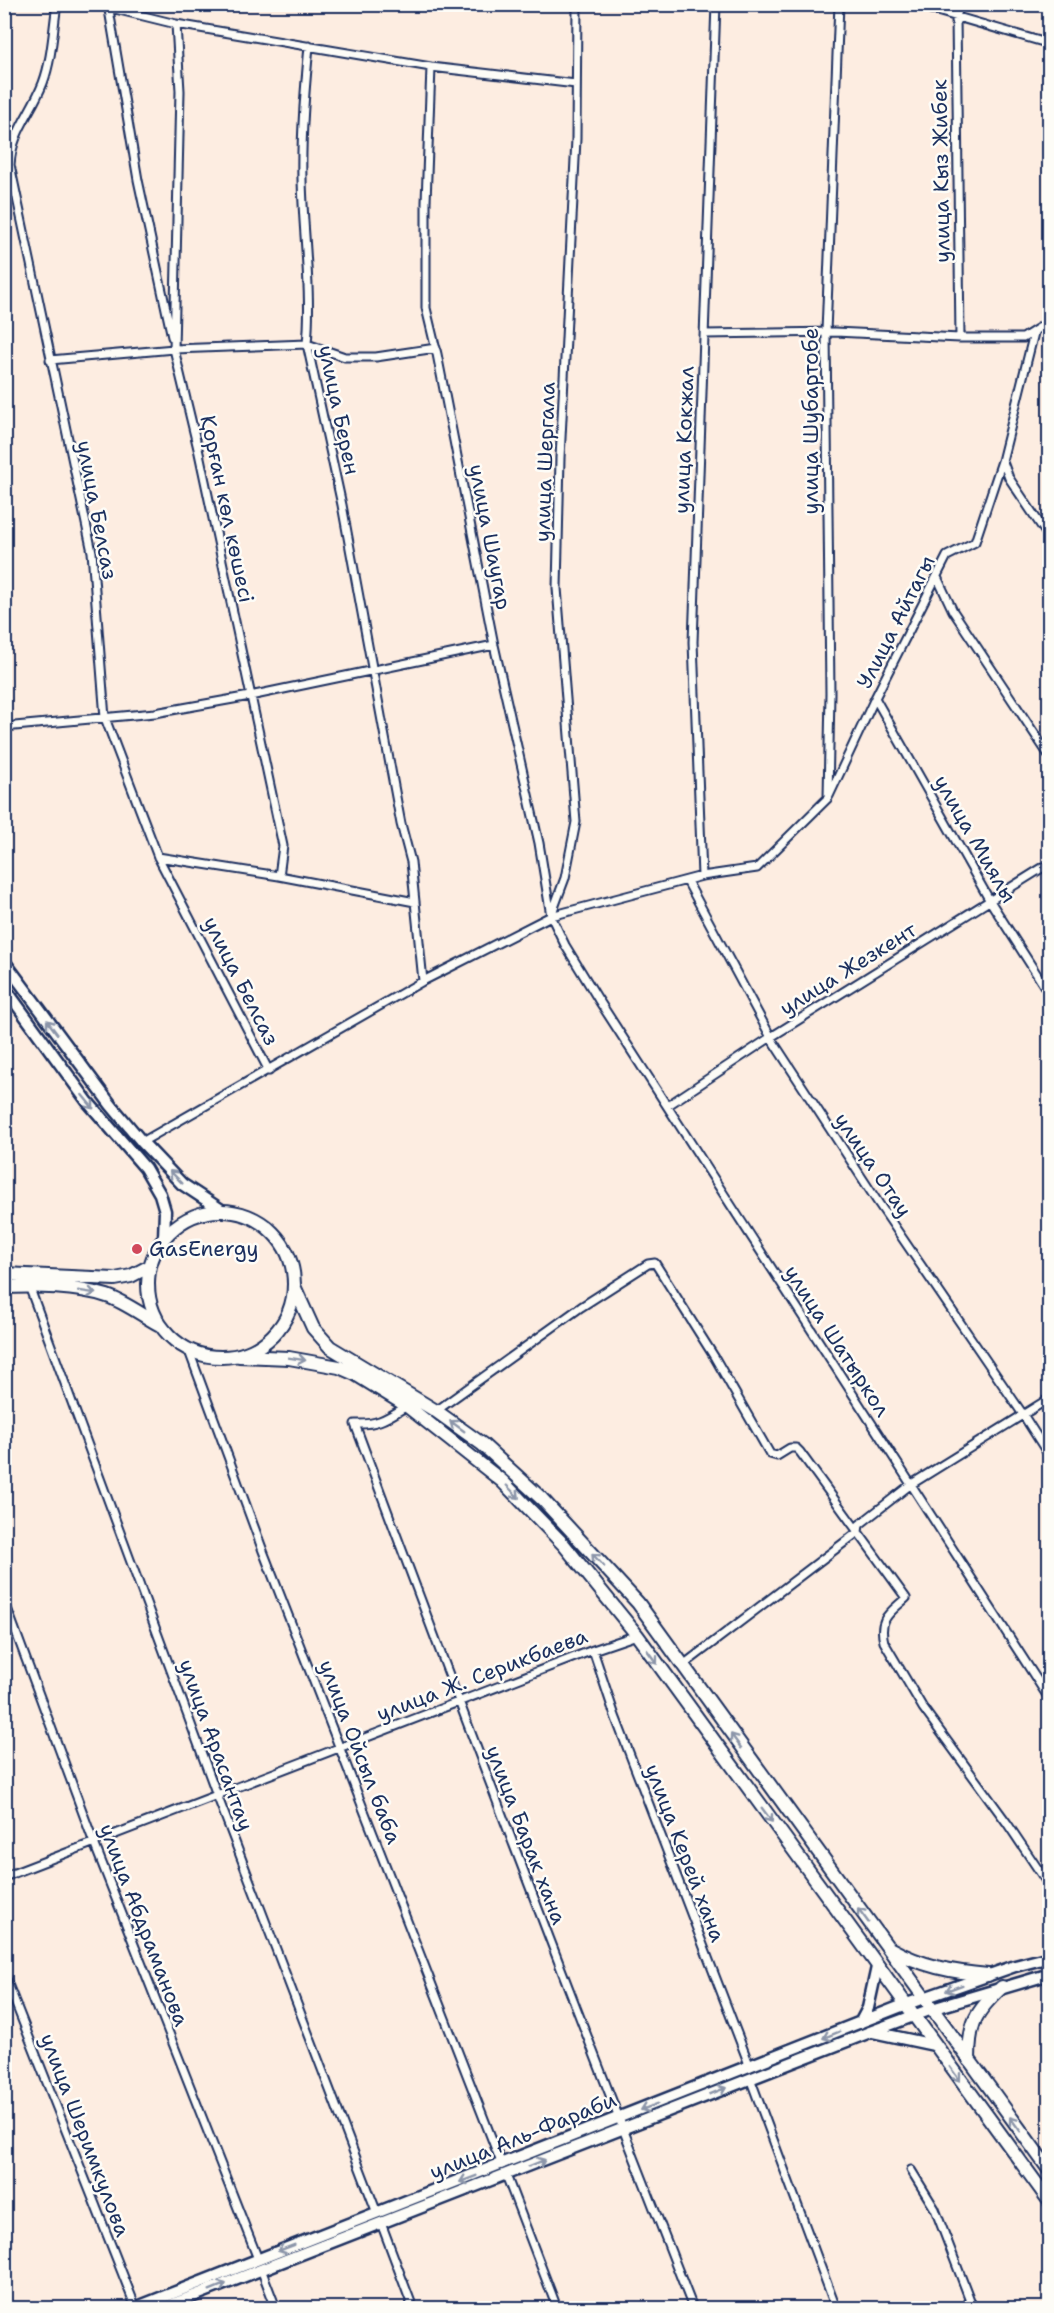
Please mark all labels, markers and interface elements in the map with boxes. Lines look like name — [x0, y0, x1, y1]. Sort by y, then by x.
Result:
street label: улица Кыз Жибек — [925, 79, 957, 263]
street label: улица Шубартобе — [797, 328, 825, 514]
street label: улица Берен — [312, 343, 366, 477]
street label: улица Кокжал — [667, 365, 701, 514]
street label: улица Шергала — [528, 382, 562, 542]
street label: Қорған көл көшесі — [193, 413, 261, 605]
street label: улица Белсаз — [70, 438, 124, 582]
street label: улица Шаугар — [462, 462, 518, 612]
street label: Улица Айтагы — [850, 551, 942, 693]
street label: улица Миялы — [927, 770, 1023, 908]
street label: улица Белсаз — [197, 912, 285, 1050]
street label: улица Жезкент — [774, 916, 922, 1022]
one-way arrow — [46, 1019, 59, 1035]
one-way arrow — [82, 1094, 95, 1110]
street label: улица Отау — [828, 1107, 918, 1223]
one-way arrow — [169, 1170, 183, 1185]
place label: GasEnergy — [149, 1235, 259, 1263]
marker: GasEnergy — [130, 1242, 144, 1256]
street label: улица Шатыркол — [778, 1260, 897, 1422]
one-way arrow — [77, 1287, 96, 1298]
one-way arrow — [287, 1354, 307, 1365]
one-way arrow — [449, 1420, 465, 1433]
one-way arrow — [506, 1485, 521, 1500]
one-way arrow — [591, 1552, 605, 1567]
street label: улица Ж. Серикбаева — [373, 1622, 591, 1728]
one-way arrow — [646, 1648, 658, 1664]
street label: улица Арасантау — [172, 1655, 260, 1835]
street label: улица Ойсыл баба — [312, 1656, 408, 1848]
one-way arrow — [730, 1733, 743, 1749]
street label: улица Барак хана — [479, 1742, 573, 1928]
street label: улица Керей хана — [638, 1760, 732, 1946]
one-way arrow — [760, 1806, 773, 1822]
street label: улица Абдраманова — [92, 1820, 196, 2030]
one-way arrow — [857, 1908, 870, 1924]
one-way arrow — [945, 1983, 964, 1994]
street label: улица Шеримкулова — [33, 2029, 137, 2241]
one-way arrow — [822, 2030, 840, 2041]
one-way arrow — [949, 2066, 962, 2082]
one-way arrow — [708, 2085, 726, 2096]
street label: улица Аль-Фараби — [425, 2086, 621, 2186]
one-way arrow — [640, 2102, 659, 2113]
one-way arrow — [1009, 2117, 1021, 2133]
one-way arrow — [527, 2157, 545, 2168]
one-way arrow — [459, 2174, 478, 2185]
one-way arrow — [277, 2244, 296, 2255]
one-way arrow — [208, 2280, 226, 2291]

